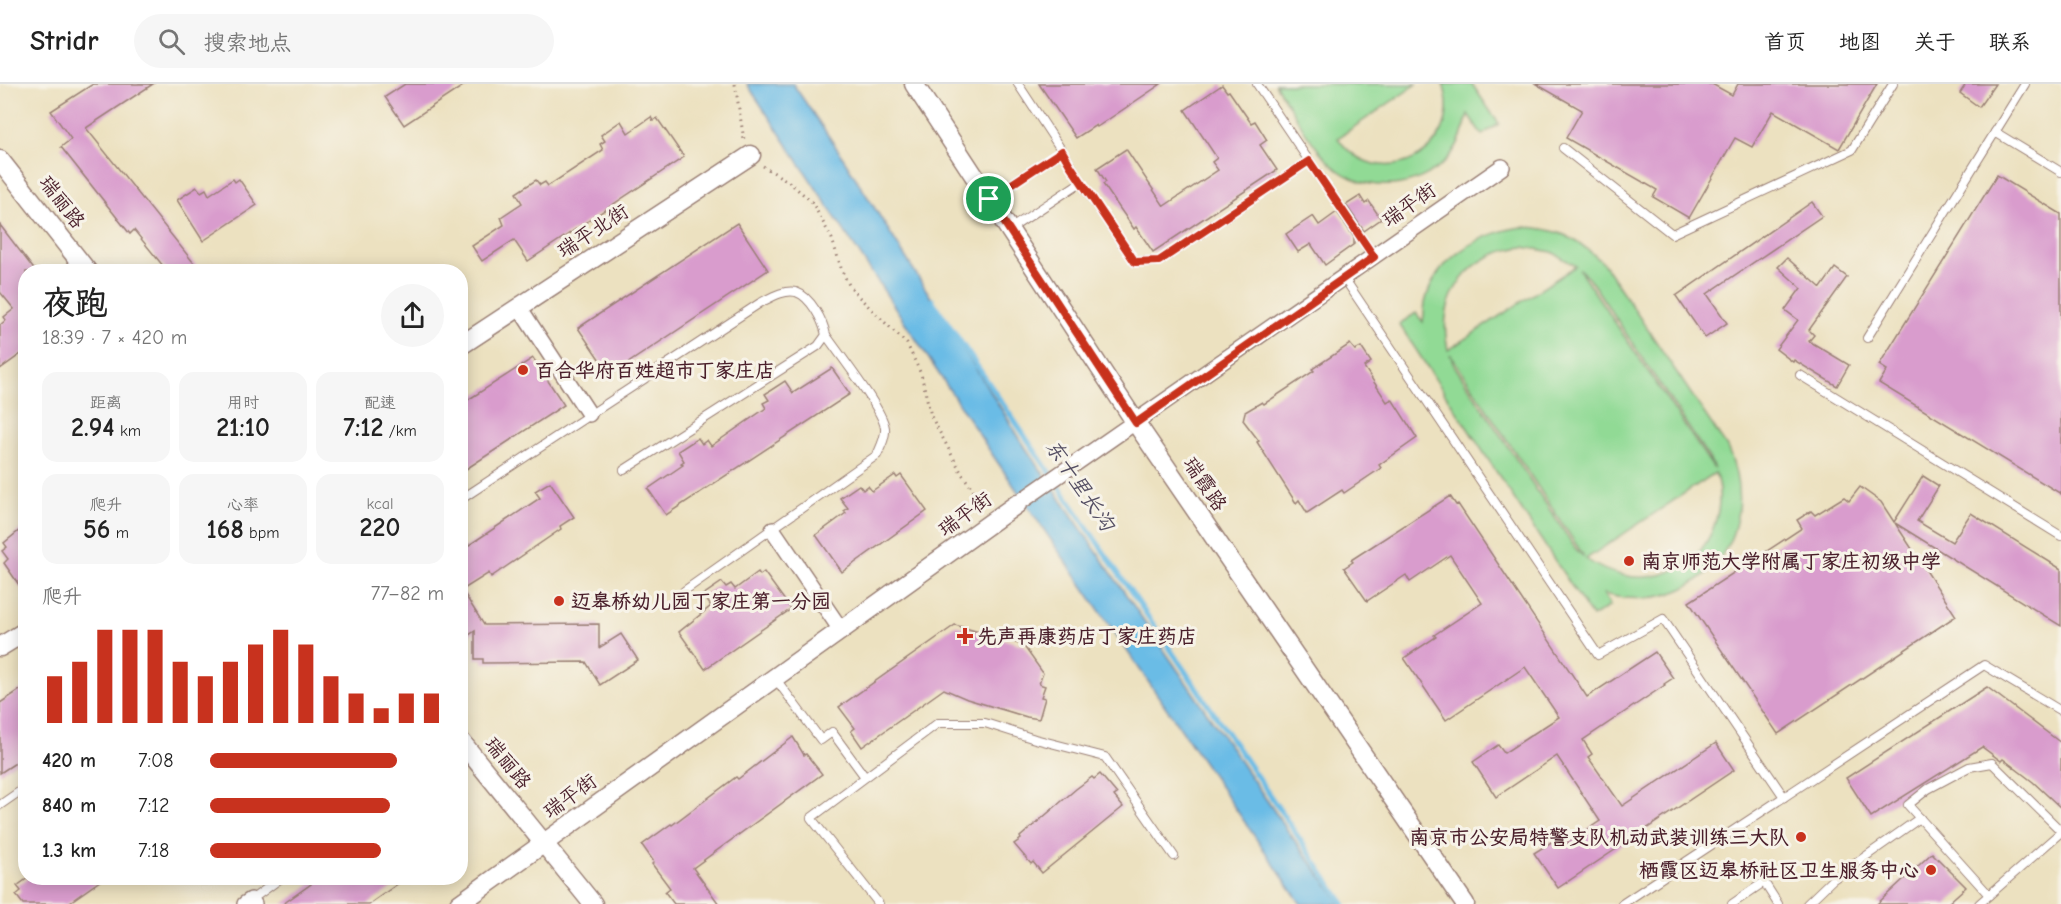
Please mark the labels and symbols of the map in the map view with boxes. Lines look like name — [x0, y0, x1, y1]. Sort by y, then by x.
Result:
street label: 瑞丽路 — [34, 171, 90, 234]
pin — [963, 173, 1014, 224]
street label: 瑞平街 — [1378, 178, 1440, 232]
street label: 瑞平北街 — [553, 200, 633, 262]
place label: 百合华府百姓超市丁家庄店 — [535, 359, 775, 382]
marker: 百合华府百姓超市丁家庄店 — [516, 363, 530, 377]
water label: 东十里长沟 — [1041, 435, 1120, 537]
street label: 瑞霞路 — [1179, 453, 1232, 516]
street label: 瑞平街 — [934, 487, 996, 541]
place label: 南京师范大学附属丁家庄初级中学 — [1641, 550, 1941, 573]
marker: 南京师范大学附属丁家庄初级中学 — [1622, 554, 1636, 568]
place label: 迈皋桥幼儿园丁家庄第一分园 — [571, 590, 831, 613]
marker: 迈皋桥幼儿园丁家庄第一分园 — [552, 594, 566, 608]
place label: 先声再康药店丁家庄药店 — [977, 625, 1197, 648]
marker: 先声再康药店丁家庄药店 — [958, 629, 972, 643]
street label: 瑞丽路 — [480, 732, 536, 794]
street label: 瑞平街 — [539, 769, 601, 823]
place label: 南京市公安局特警支队机动武装训练三大队 — [1409, 826, 1789, 849]
marker: 南京市公安局特警支队机动武装训练三大队 — [1794, 830, 1808, 844]
place label: 栖霞区迈皋桥社区卫生服务中心 — [1639, 859, 1919, 882]
marker: 栖霞区迈皋桥社区卫生服务中心 — [1924, 863, 1938, 877]

